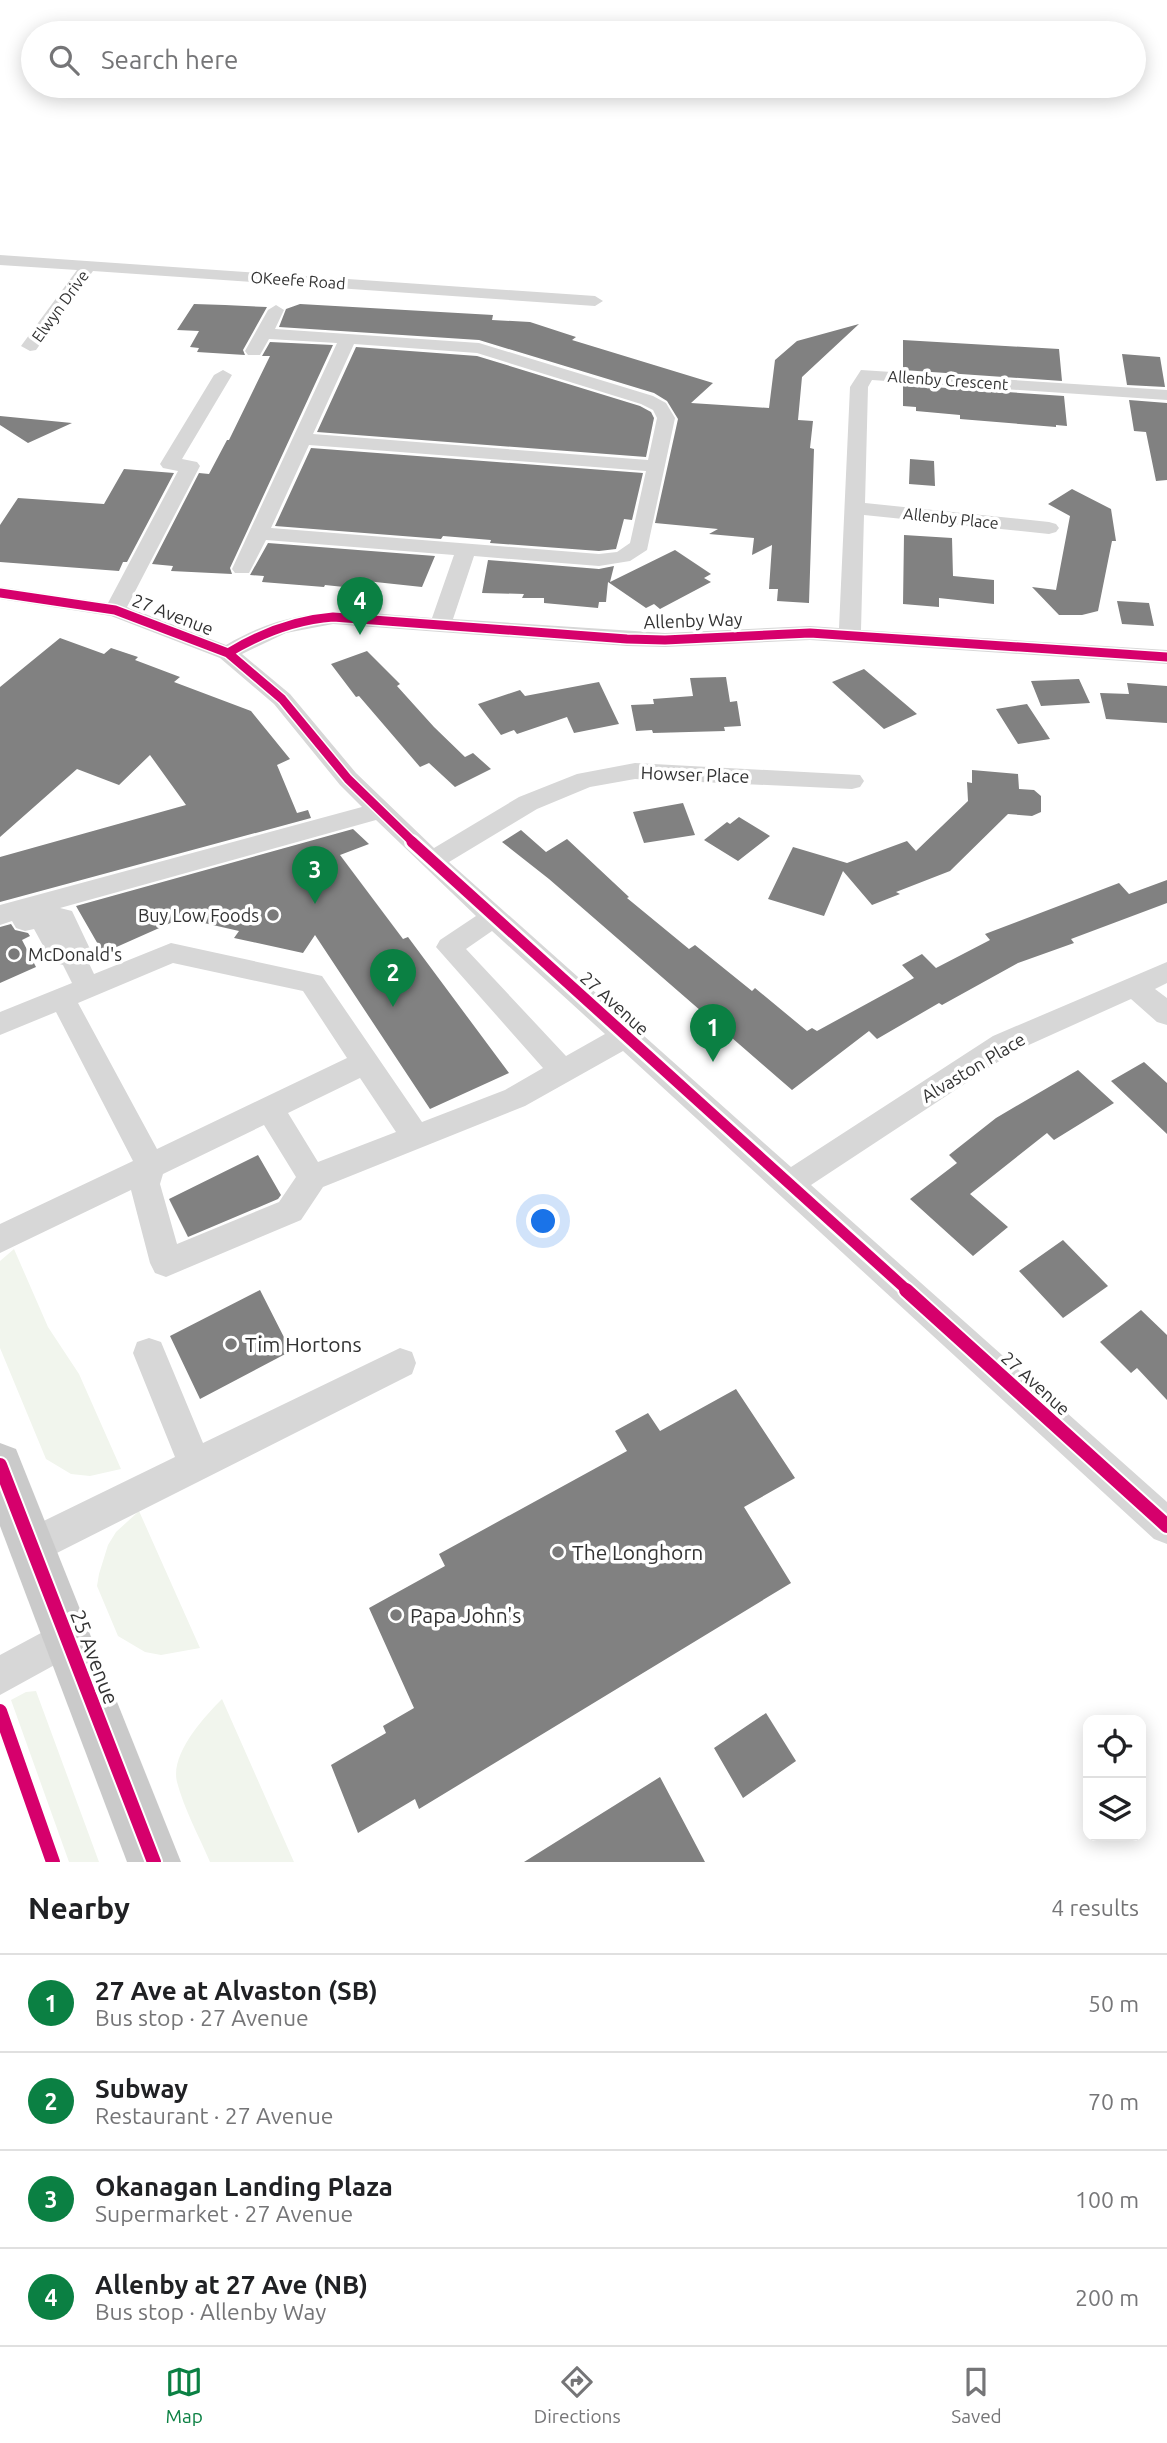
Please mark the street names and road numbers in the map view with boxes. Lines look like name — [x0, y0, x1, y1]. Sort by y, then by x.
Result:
street label: Elwyn Drive — [28, 267, 92, 345]
street label: OKeefe Road — [250, 268, 346, 292]
street label: Allenby Crescent — [887, 367, 1010, 393]
street label: Allenby Place — [902, 504, 1000, 532]
street label: 27 Avenue — [130, 589, 216, 639]
street label: Allenby Way — [643, 608, 743, 632]
street label: Howser Place — [640, 762, 750, 786]
street label: 27 Avenue — [577, 967, 653, 1039]
street label: Alvaston Place — [918, 1028, 1028, 1106]
street label: 27 Avenue — [998, 1347, 1074, 1419]
street label: 25 Avenue — [66, 1606, 124, 1708]

